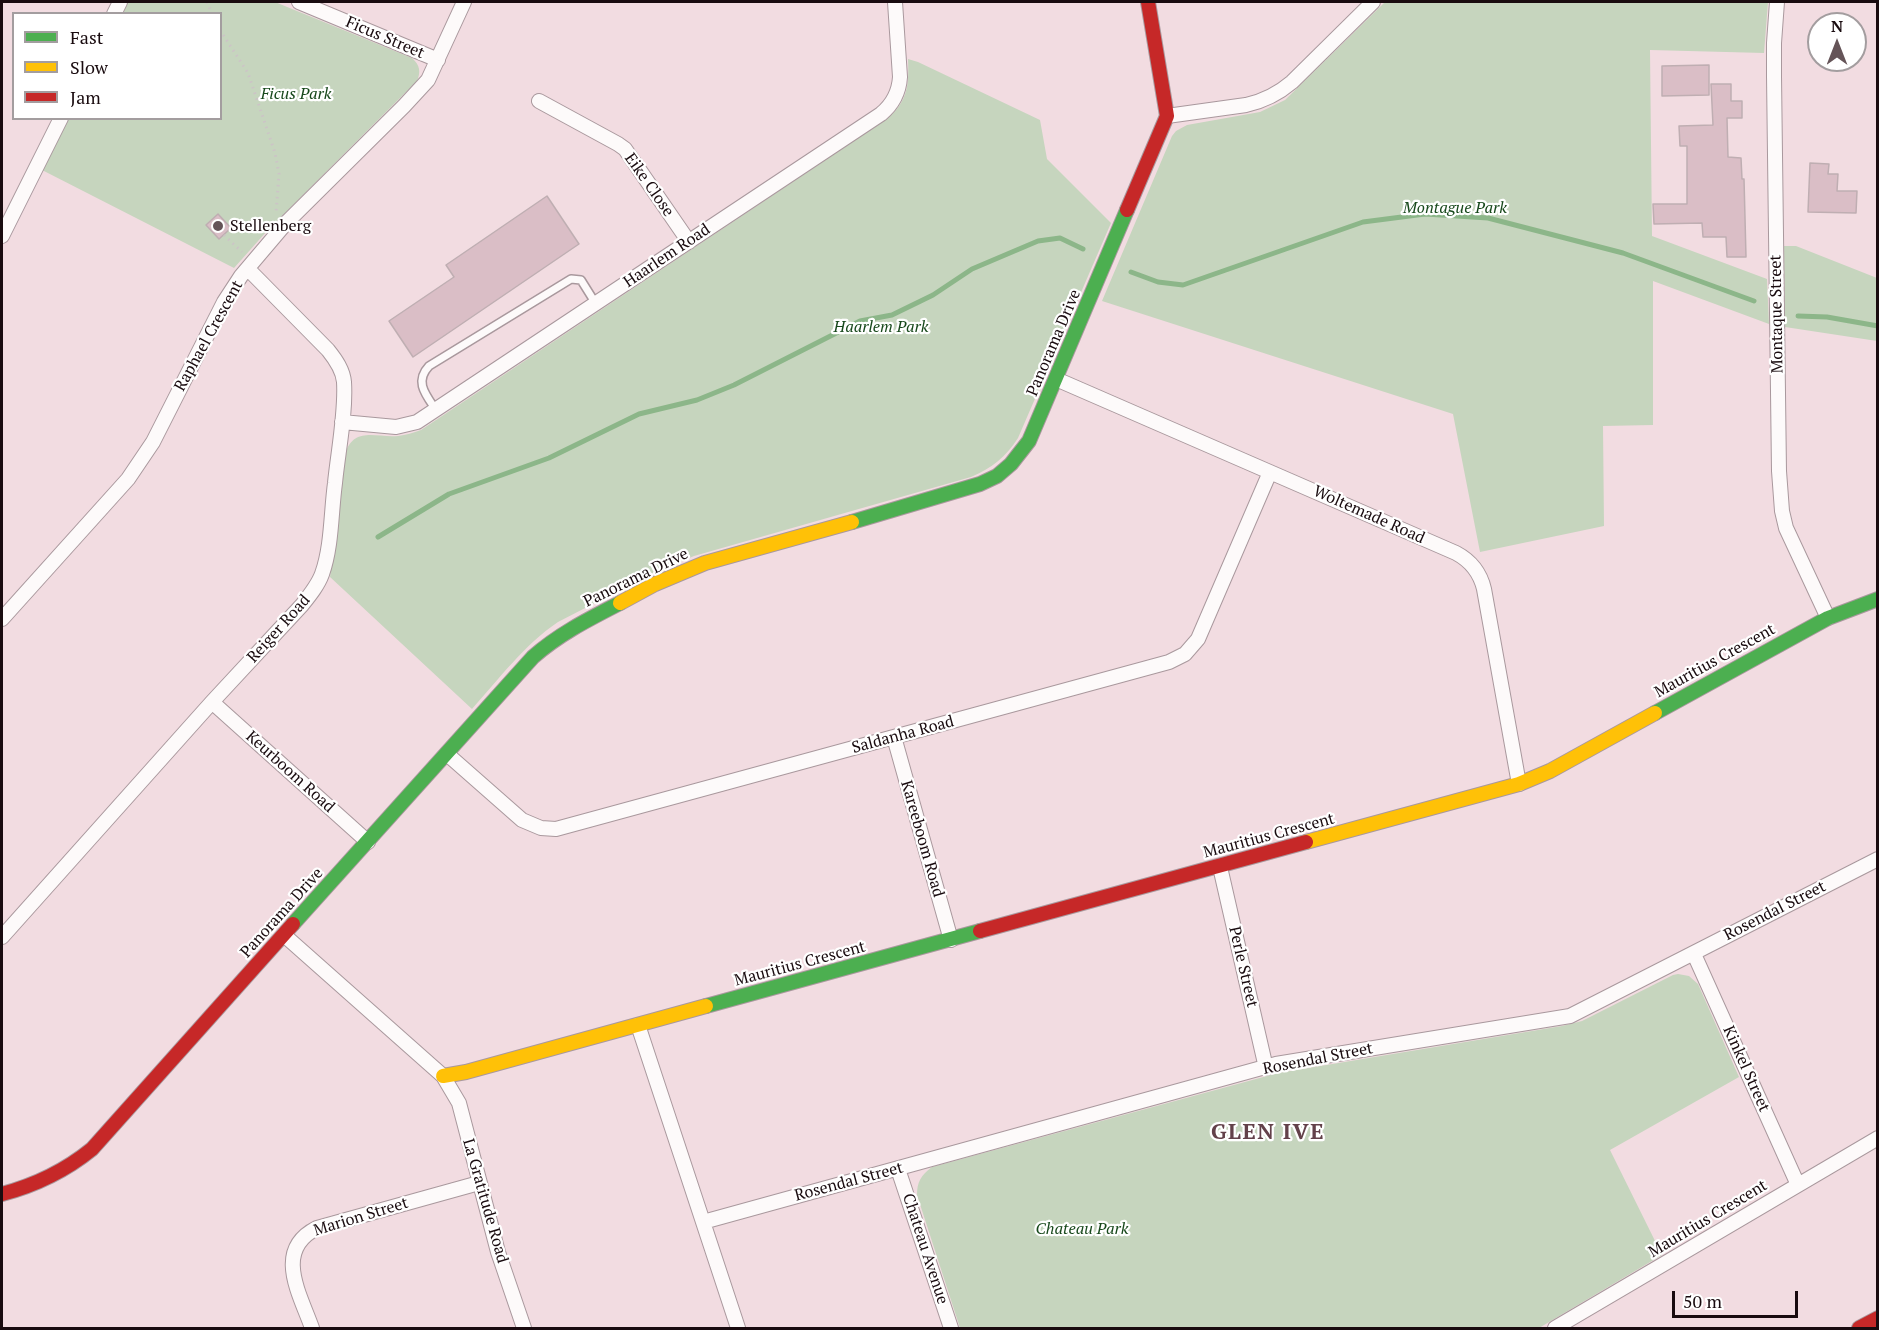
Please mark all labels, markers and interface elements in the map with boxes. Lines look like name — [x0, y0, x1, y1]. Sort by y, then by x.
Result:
legend — [12, 12, 222, 120]
north arrow — [1807, 12, 1867, 72]
street label: Ficus Street — [343, 13, 427, 63]
text: N — [1831, 15, 1843, 37]
text: Fast — [70, 25, 103, 49]
text: Slow — [70, 55, 108, 79]
park label: Ficus Park — [261, 84, 331, 104]
text: Jam — [70, 85, 101, 109]
street label: Eike Close — [620, 150, 678, 220]
park label: Montague Park — [1403, 198, 1507, 218]
place label: Stellenberg — [230, 216, 311, 236]
marker: Stellenberg — [211, 219, 225, 233]
street label: Haarlem Road — [620, 220, 714, 292]
street label: Montaque Street — [1766, 254, 1788, 374]
street label: Raphael Crescent — [171, 277, 247, 395]
street label: Panorama Drive — [1023, 287, 1085, 399]
park label: Haarlem Park — [834, 317, 928, 337]
street label: Woltemade Road — [1310, 482, 1428, 548]
street label: Panorama Drive — [581, 544, 691, 612]
street label: Reiger Road — [243, 591, 315, 667]
street label: Mauritius Crescent — [1651, 620, 1779, 702]
street label: Saldanha Road — [850, 712, 956, 758]
street label: Keurboom Road — [242, 727, 338, 817]
street label: Kareeboom Road — [896, 778, 948, 900]
street label: Mauritius Crescent — [1201, 809, 1337, 863]
street label: Panorama Drive — [237, 864, 327, 962]
street label: Rosendal Street — [1721, 877, 1829, 945]
street label: Perle Street — [1224, 925, 1262, 1009]
street label: Mauritius Crescent — [732, 937, 868, 991]
street label: Kinkel Street — [1718, 1023, 1774, 1115]
street label: Rosendal Street — [1261, 1039, 1375, 1079]
district label: GLEN IVE — [1211, 1120, 1325, 1146]
street label: La Gratitude Road — [458, 1137, 512, 1265]
street label: Rosendal Street — [793, 1158, 905, 1206]
street label: Mauritius Crescent — [1645, 1176, 1771, 1262]
street label: Chateau Avenue — [898, 1191, 952, 1307]
street label: Marion Street — [311, 1194, 411, 1240]
park label: Chateau Park — [1036, 1219, 1128, 1239]
scale bar — [1675, 1279, 1801, 1317]
text: 50 m — [1683, 1289, 1722, 1313]

